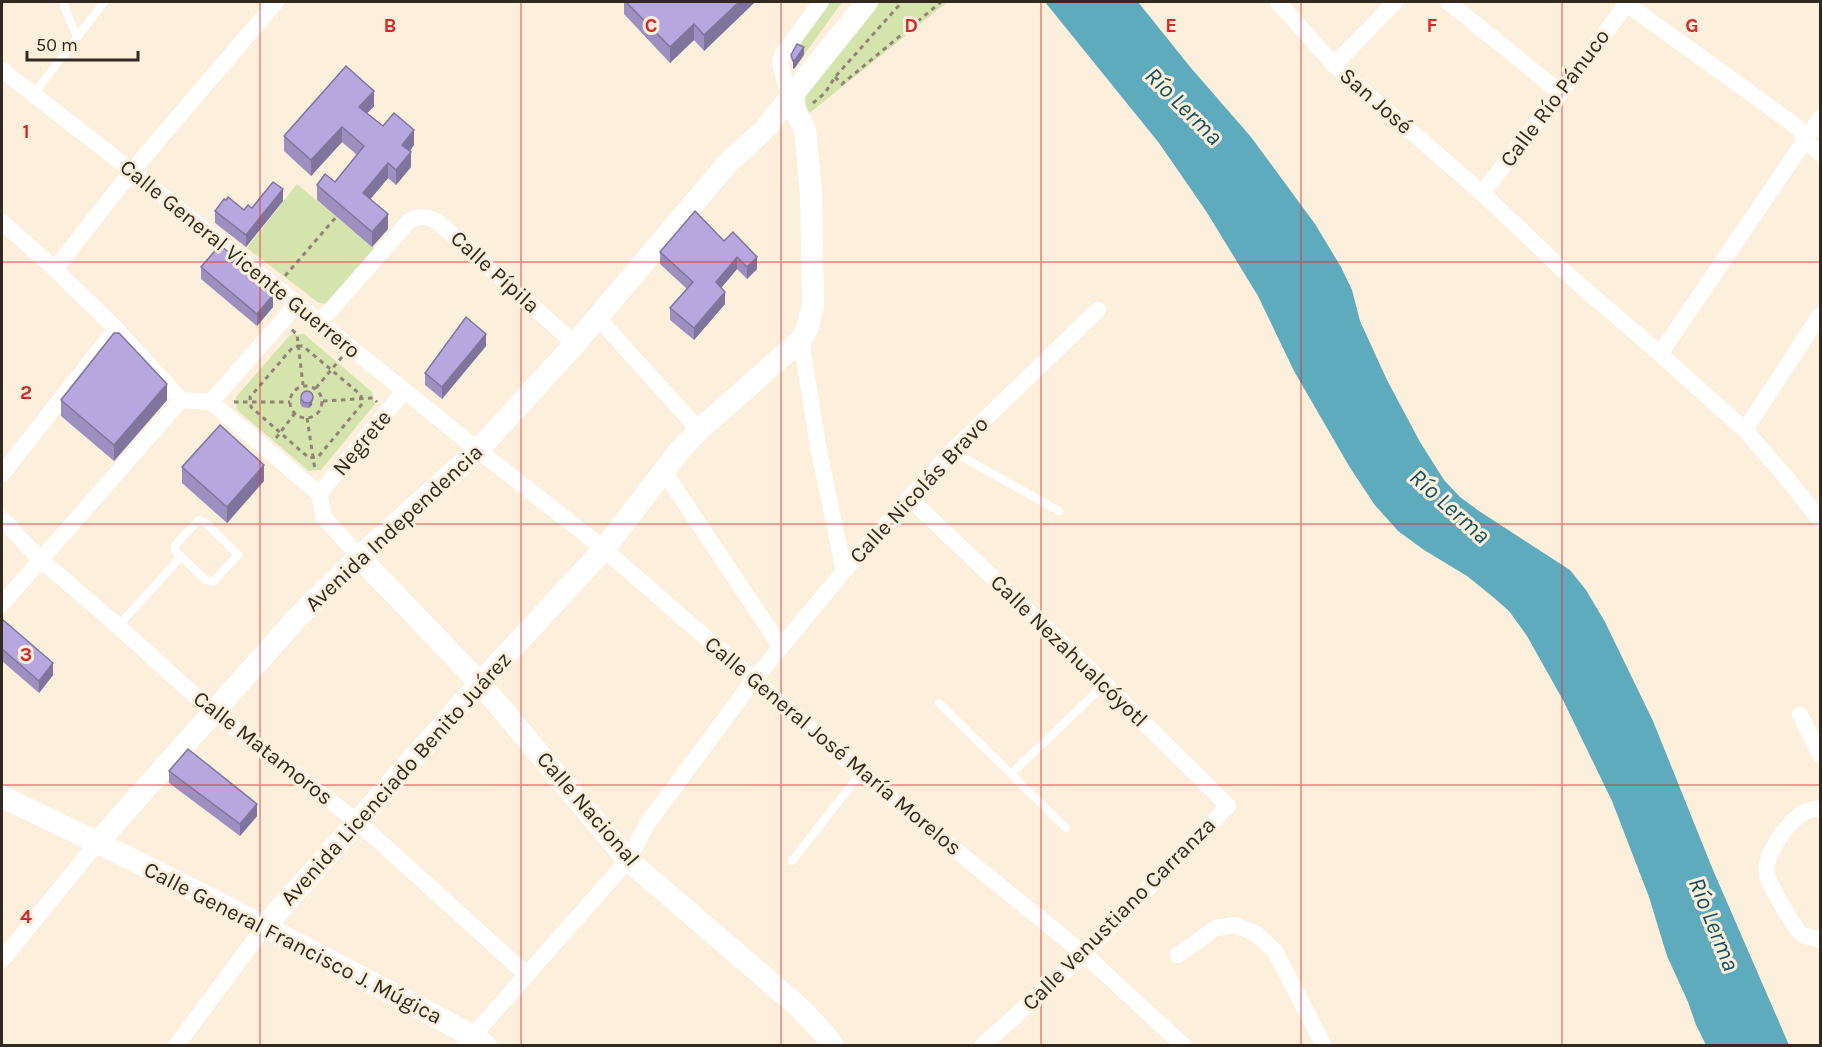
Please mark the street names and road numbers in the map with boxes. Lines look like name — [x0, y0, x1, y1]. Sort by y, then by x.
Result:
street label: Calle Río Pánuco — [1495, 24, 1615, 172]
street label: San José — [1334, 62, 1418, 140]
street label: Calle General Vicente Guerrero — [115, 154, 365, 364]
street label: Calle Pípila — [445, 225, 545, 319]
street label: Negrete — [327, 405, 397, 481]
street label: Calle Nicolás Bravo — [844, 411, 994, 569]
street label: Avenida Independencia — [300, 439, 488, 617]
street label: Calle Nezahualcóyotl — [985, 569, 1153, 733]
street label: Calle General José María Morelos — [699, 631, 967, 861]
street label: Avenida Licenciado Benito Juárez — [275, 647, 517, 911]
street label: Calle Matamoros — [188, 686, 338, 810]
street label: Calle Nacional — [531, 746, 645, 872]
street label: Calle Venustiano Carranza — [1017, 812, 1221, 1016]
street label: Calle General Francisco J. Múgica — [140, 856, 446, 1030]

